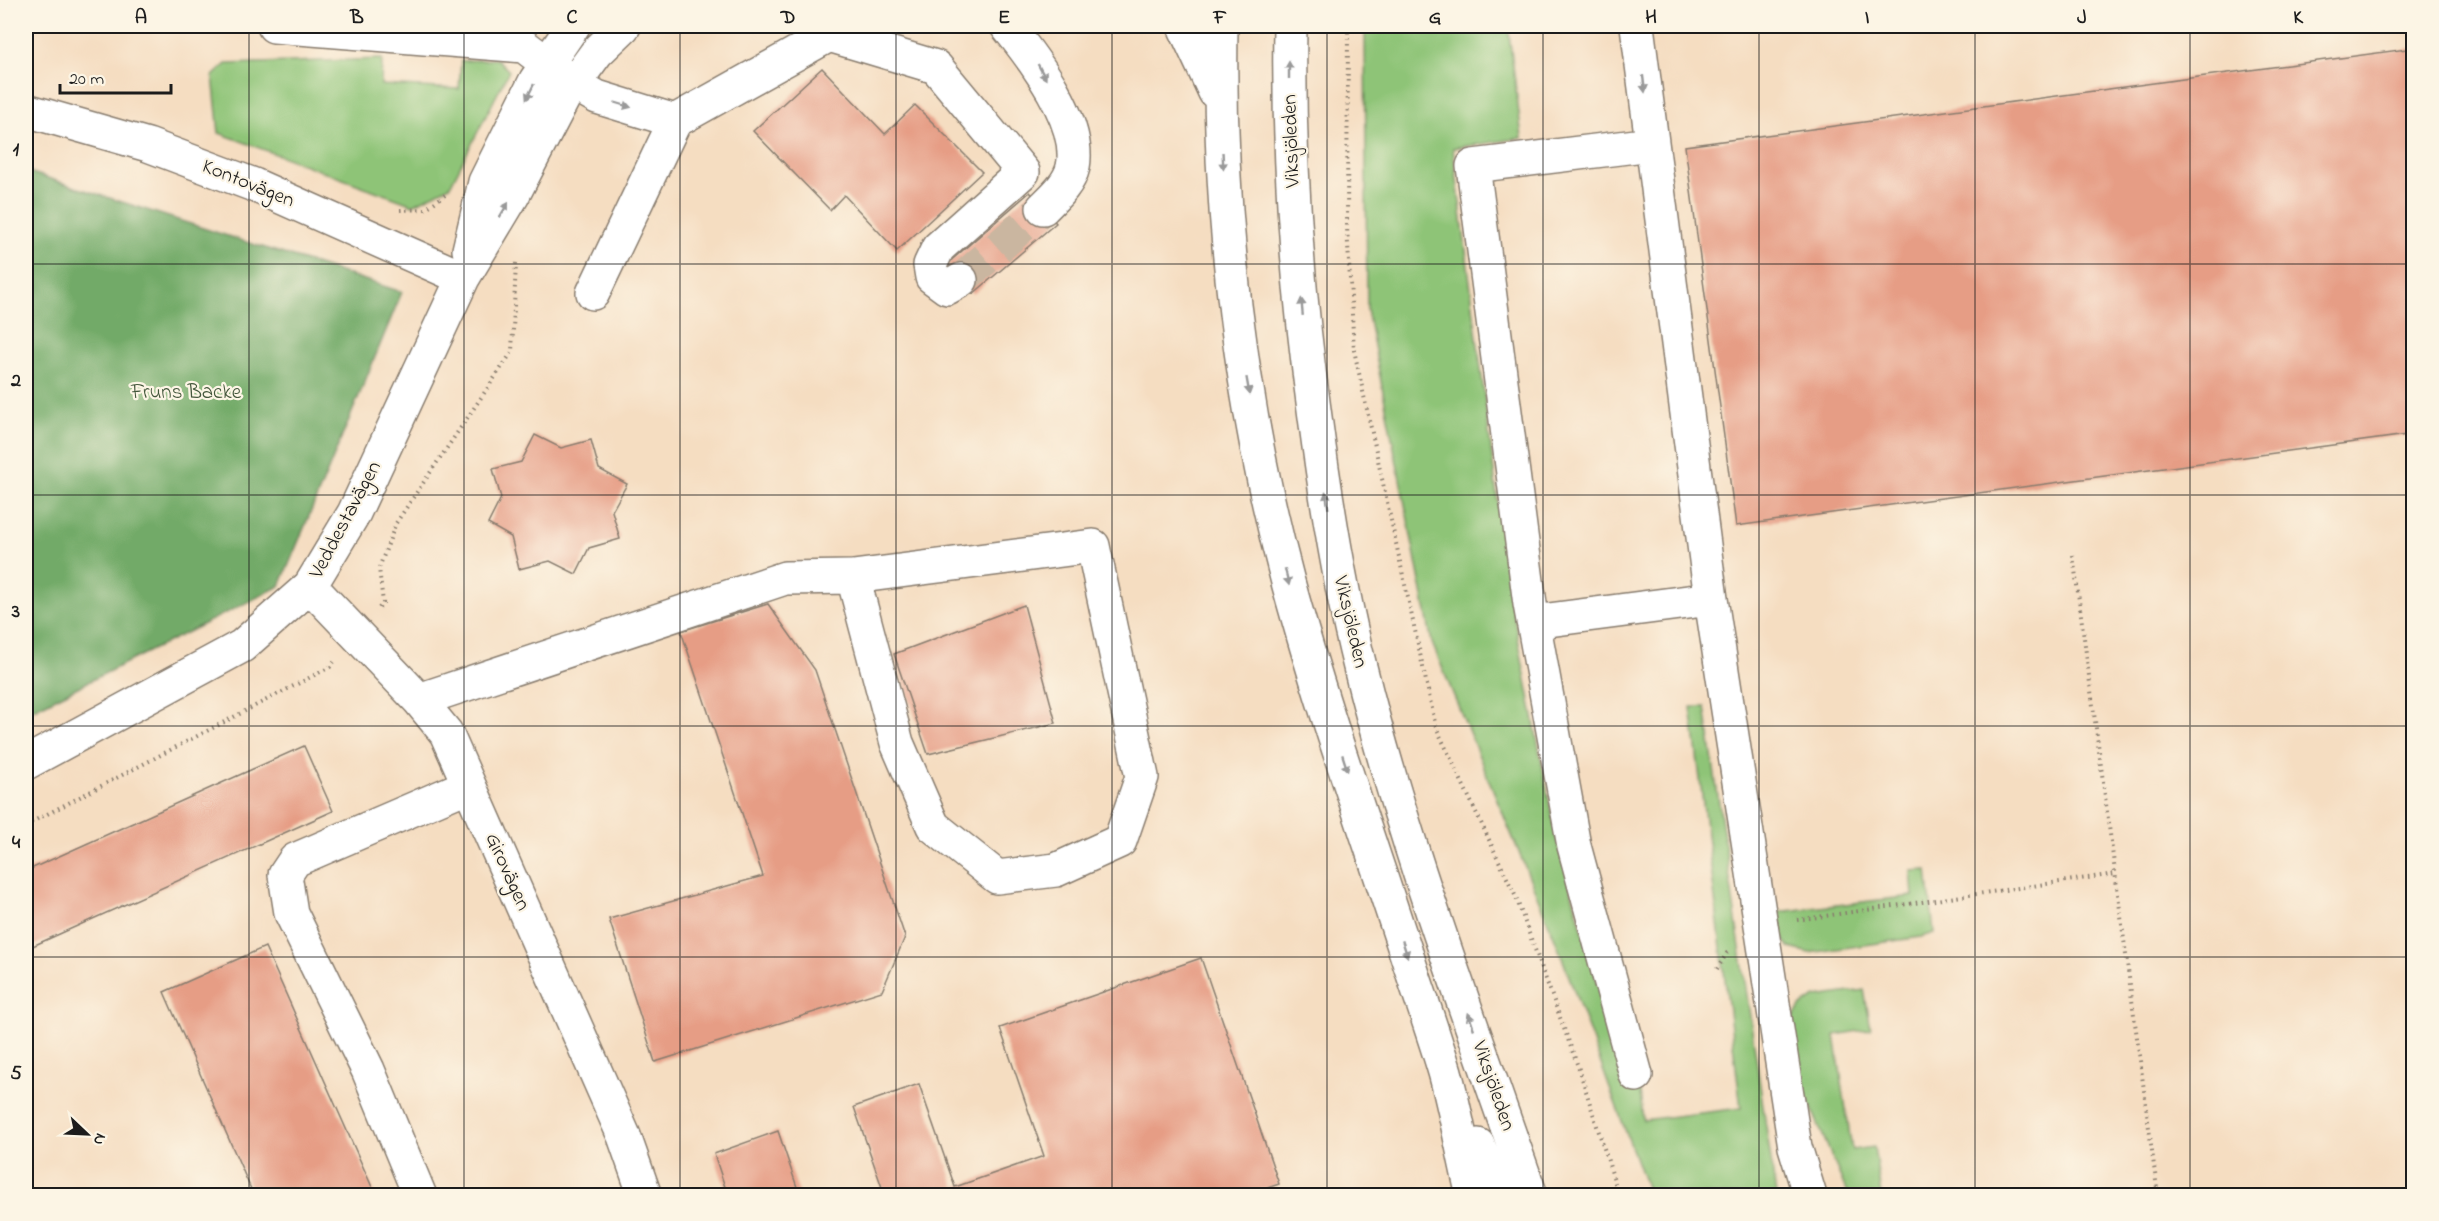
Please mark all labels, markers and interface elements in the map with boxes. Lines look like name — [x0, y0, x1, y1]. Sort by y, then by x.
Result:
text: A — [135, 4, 147, 33]
text: B — [349, 4, 364, 33]
text: C — [567, 4, 578, 33]
text: D — [780, 4, 795, 33]
text: E — [998, 4, 1010, 33]
text: F — [1213, 4, 1227, 33]
text: G — [1429, 4, 1442, 33]
text: H — [1645, 4, 1657, 33]
text: I — [1865, 4, 1870, 33]
text: J — [2077, 4, 2087, 33]
text: K — [2293, 4, 2304, 33]
scale bar — [60, 57, 171, 95]
one-way arrow — [1284, 61, 1294, 80]
one-way arrow — [1037, 64, 1047, 81]
text: 20 m — [69, 67, 104, 93]
one-way arrow — [1640, 74, 1649, 93]
one-way arrow — [525, 83, 534, 100]
street label: Viksjöleden — [1275, 94, 1309, 189]
one-way arrow — [614, 101, 632, 110]
text: 1 — [13, 136, 20, 165]
street label: Kontovägen — [196, 152, 299, 218]
one-way arrow — [1218, 152, 1227, 171]
one-way arrow — [499, 201, 509, 218]
one-way arrow — [1297, 297, 1307, 316]
text: 2 — [10, 367, 21, 396]
one-way arrow — [1244, 377, 1253, 396]
park label: Fruns Backe — [130, 378, 242, 408]
street label: Veddestavägen — [302, 456, 391, 586]
one-way arrow — [1322, 490, 1331, 509]
one-way arrow — [1283, 568, 1293, 586]
street label: Viksjöleden — [1325, 572, 1375, 671]
text: 3 — [11, 598, 20, 627]
one-way arrow — [1340, 754, 1350, 772]
street label: Girovägen — [475, 828, 537, 917]
text: 4 — [12, 829, 21, 858]
one-way arrow — [1401, 940, 1410, 958]
one-way arrow — [1466, 1012, 1475, 1030]
street label: Viksjöleden — [1463, 1036, 1522, 1135]
text: 5 — [10, 1060, 22, 1089]
north arrow — [57, 1104, 117, 1164]
text: N — [86, 1129, 112, 1149]

